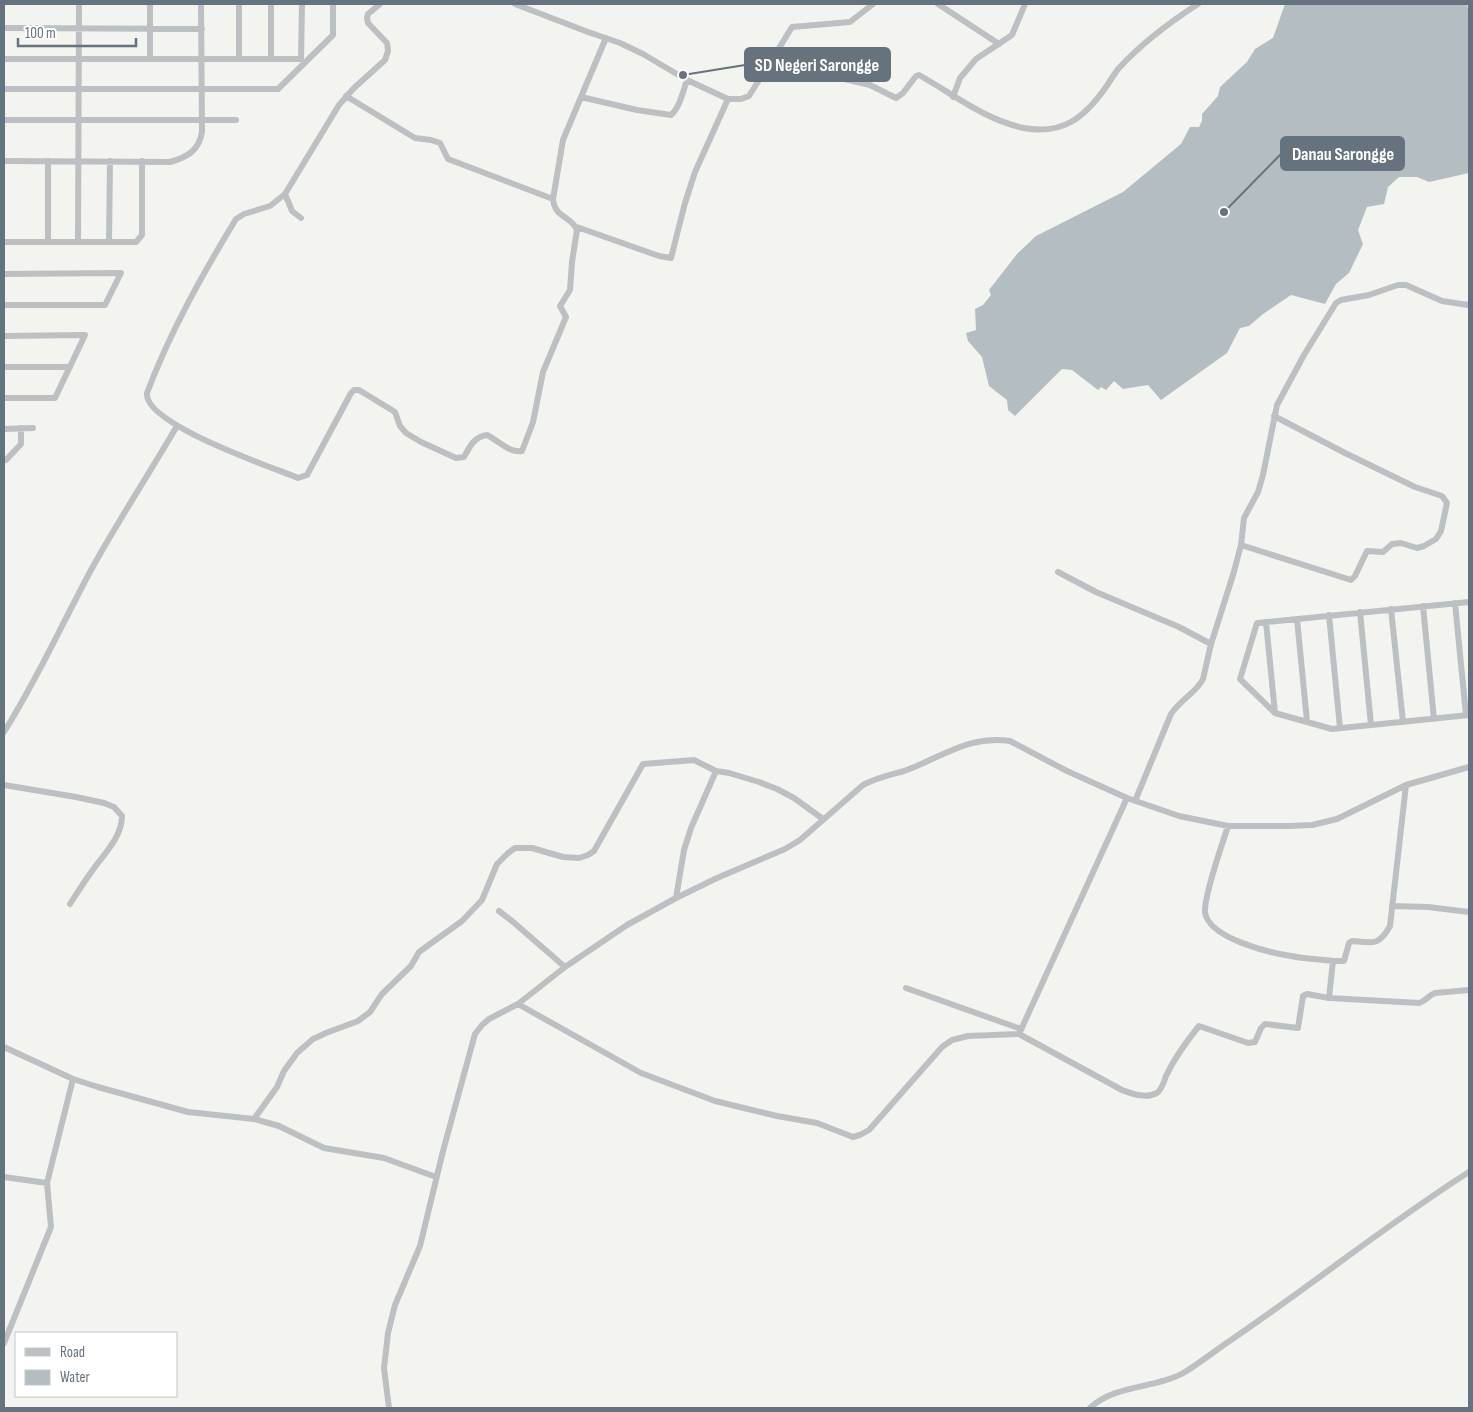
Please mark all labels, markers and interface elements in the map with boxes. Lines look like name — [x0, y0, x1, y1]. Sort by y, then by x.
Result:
scale bar — [18, 15, 135, 47]
text: 100 m — [25, 24, 56, 43]
callout: SD Negeri Sarongge — [745, 48, 890, 81]
text: SD Negeri Sarongge — [755, 55, 879, 76]
callout: Danau Sarongge — [1281, 137, 1404, 170]
text: Danau Sarongge — [1292, 144, 1394, 165]
legend — [15, 1332, 178, 1397]
text: Road — [60, 1343, 85, 1362]
text: Water — [60, 1368, 91, 1387]

